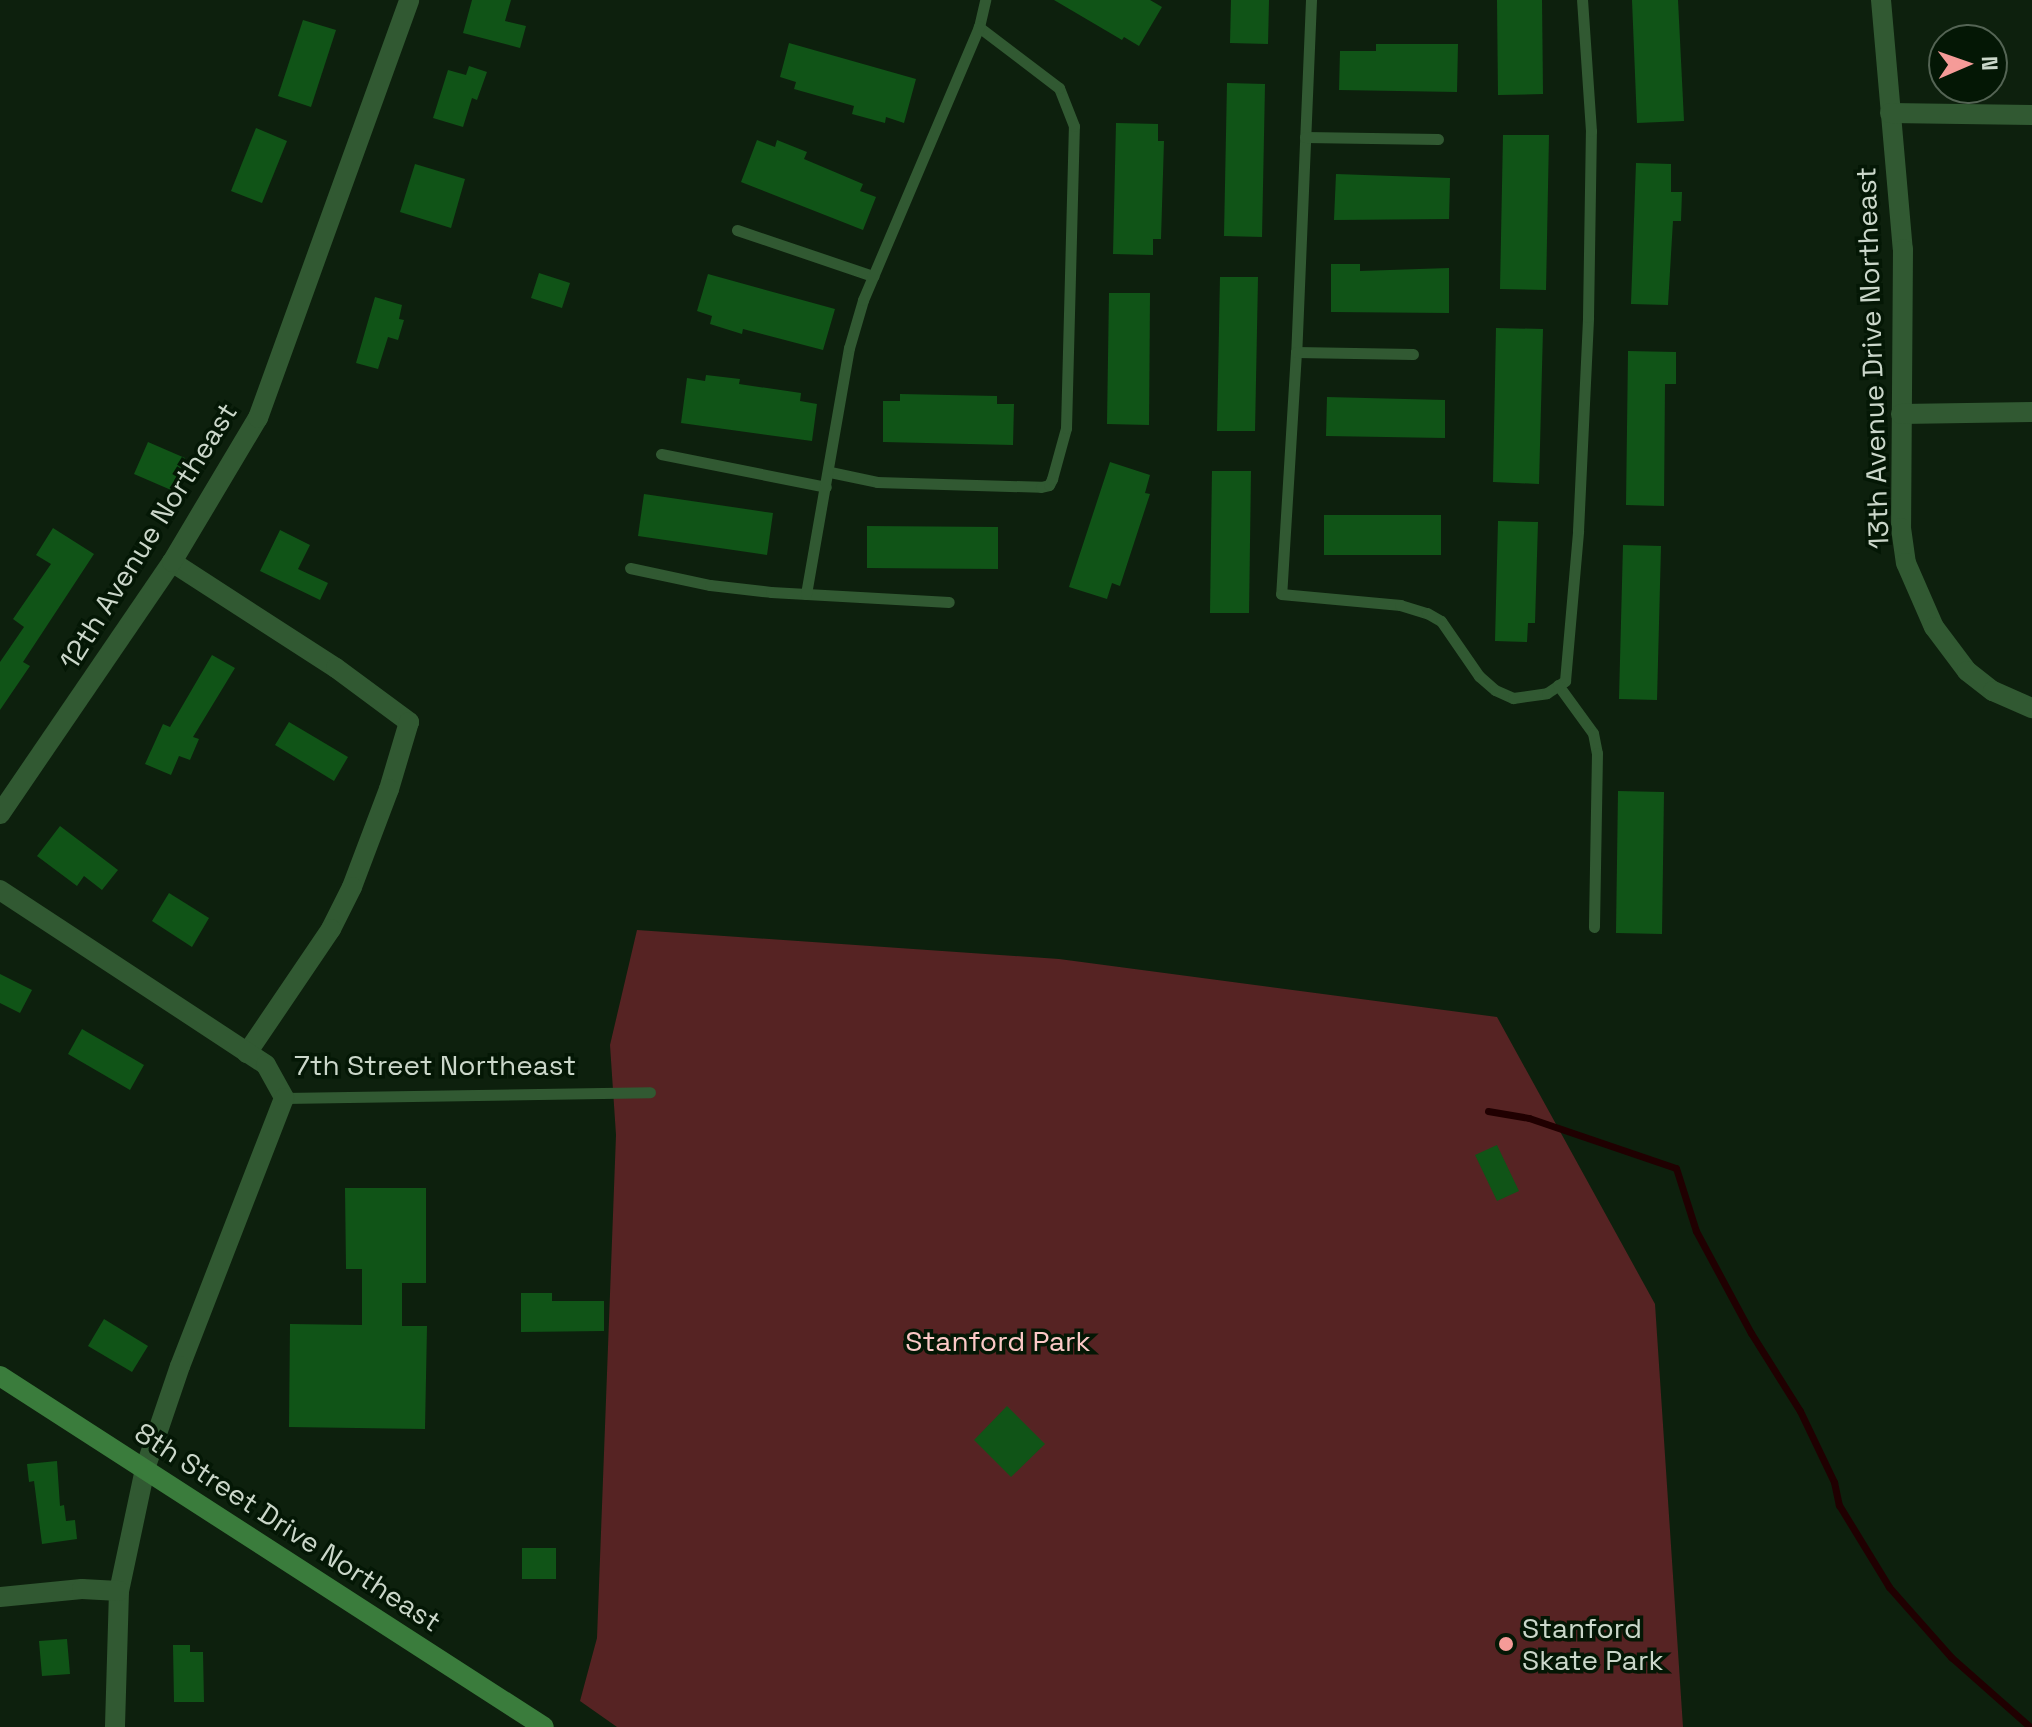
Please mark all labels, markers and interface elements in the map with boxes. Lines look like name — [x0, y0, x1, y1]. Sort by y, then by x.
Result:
north arrow — [1928, 24, 2008, 104]
text: N — [1976, 55, 2004, 71]
street label: 13th Avenue Drive Northeast — [1849, 166, 1895, 550]
street label: 12th Avenue Northeast — [52, 396, 244, 676]
street label: 7th Street Northeast — [294, 1048, 576, 1082]
park label: Stanford Park — [905, 1324, 1091, 1358]
street label: 8th Street Drive Northeast — [129, 1415, 447, 1639]
place label: Stanford Skate Park — [1522, 1611, 1663, 1677]
marker: Stanford Skate Park — [1497, 1635, 1515, 1653]

